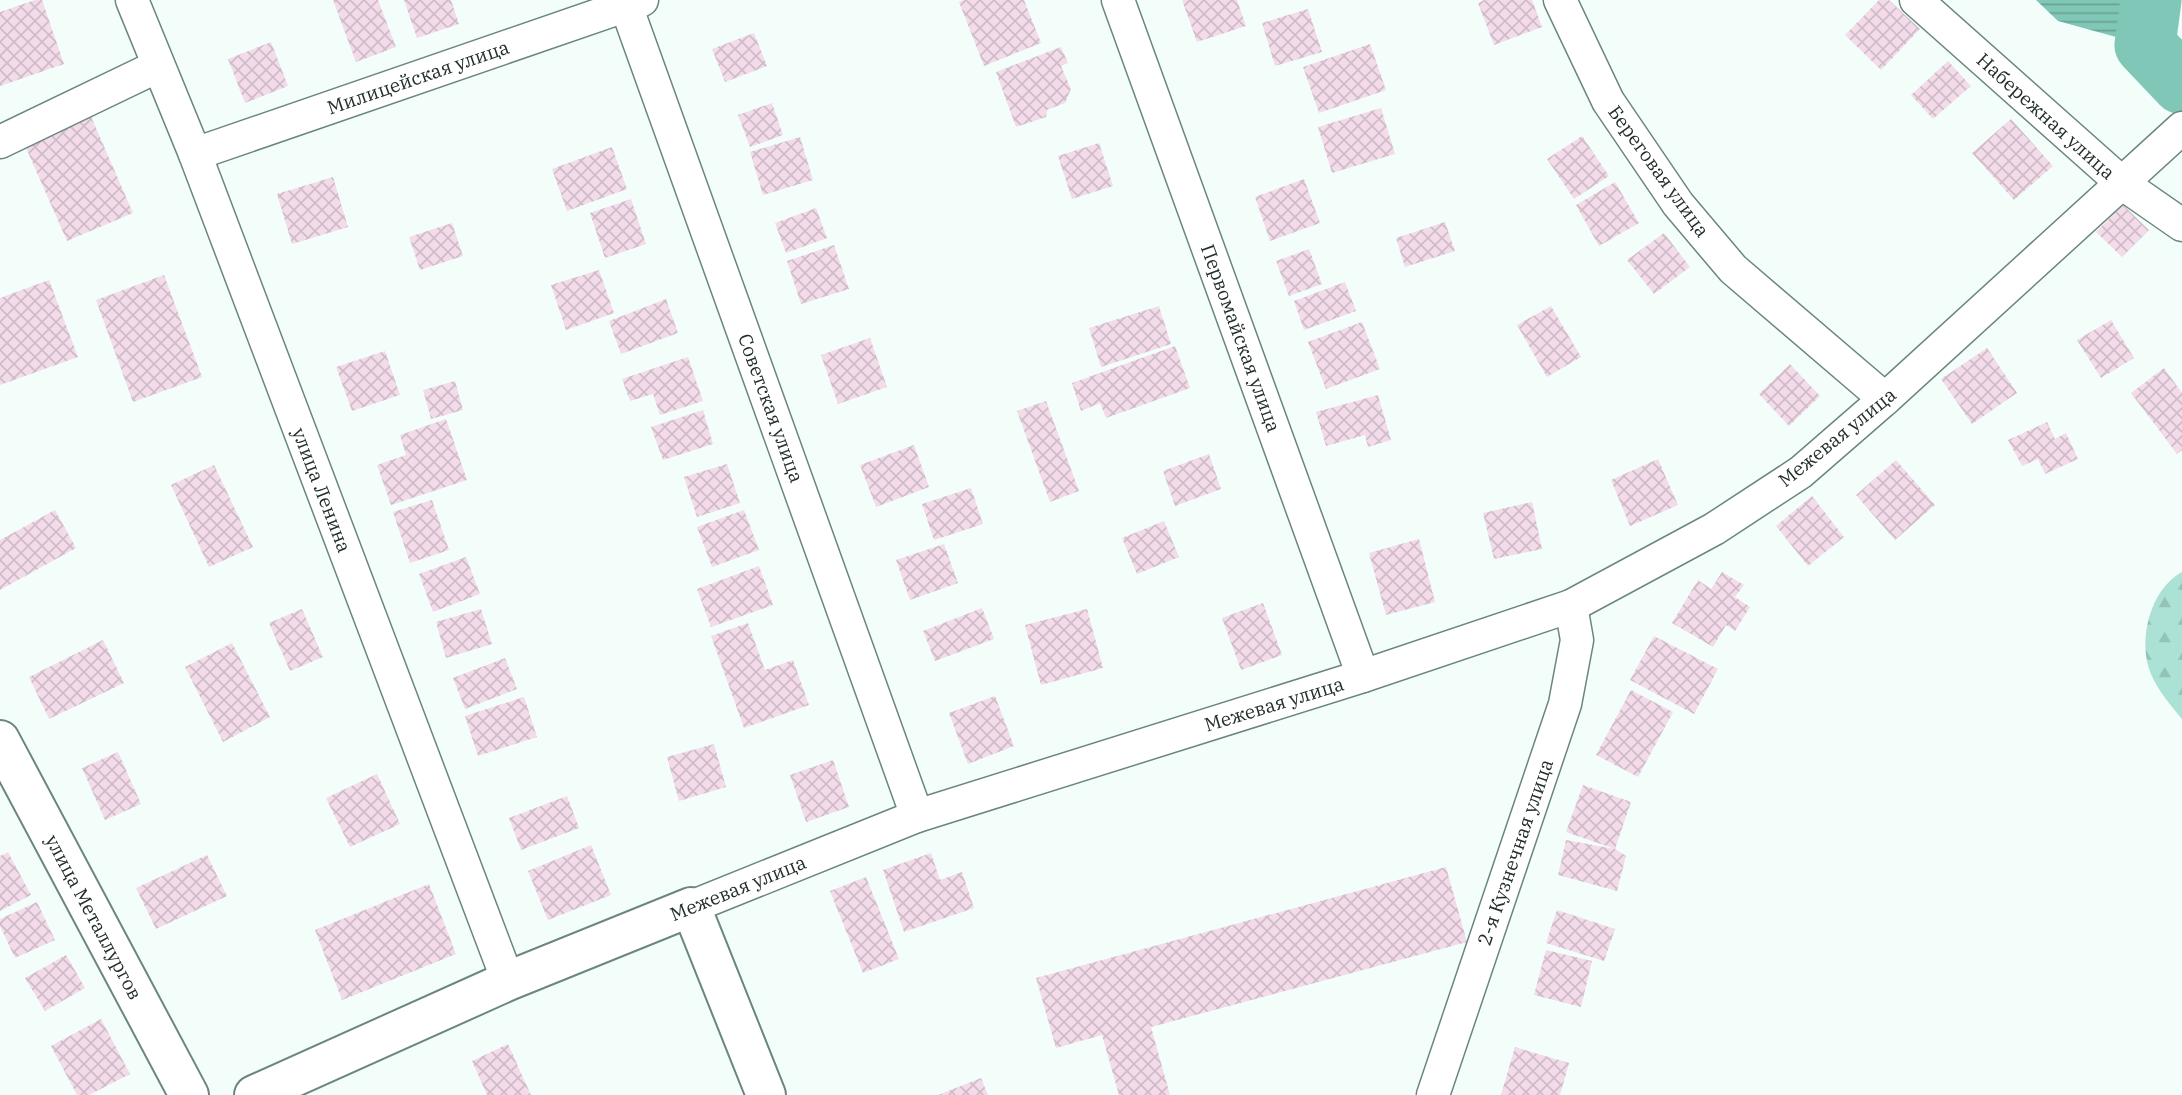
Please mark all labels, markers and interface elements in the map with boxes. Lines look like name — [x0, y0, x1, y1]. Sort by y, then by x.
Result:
street label: Милицейская улица — [324, 35, 512, 119]
street label: Набережная улица — [1972, 48, 2120, 184]
street label: Береговая улица — [1603, 101, 1715, 241]
street label: Первомайская улица — [1196, 241, 1286, 435]
street label: Советская улица — [733, 330, 809, 486]
street label: Межевая улица — [1773, 382, 1901, 492]
street label: улица Ленина — [287, 424, 357, 556]
street label: Межевая улица — [1201, 671, 1347, 737]
street label: 2-я Кузнечная улица — [1472, 756, 1558, 948]
street label: улица Металлургов — [40, 830, 148, 1004]
street label: Межевая улица — [666, 850, 810, 926]

